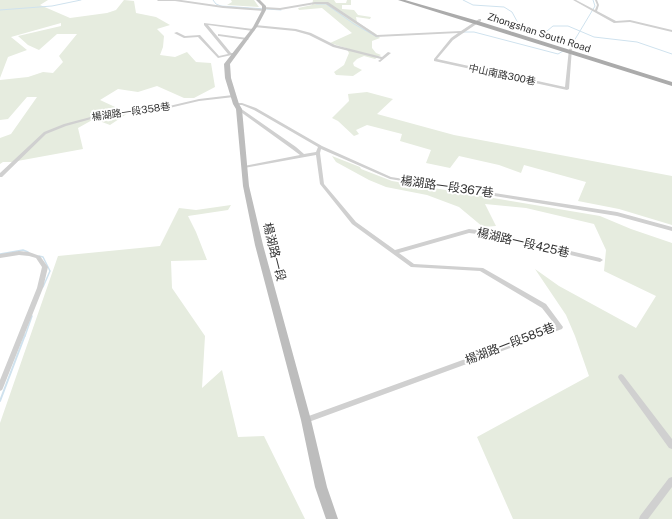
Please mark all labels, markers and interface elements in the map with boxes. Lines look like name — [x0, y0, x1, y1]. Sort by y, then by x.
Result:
street label: Zhongshan South Road — [486, 11, 592, 55]
street label: 中山南路300巷 — [467, 62, 537, 88]
street label: 楊湖路一段358巷 — [91, 101, 171, 123]
street label: 楊湖路一段367巷 — [399, 173, 495, 201]
street label: 楊湖路一段 — [260, 221, 288, 283]
street label: 楊湖路一段425巷 — [475, 225, 571, 261]
street label: 楊湖路一段585巷 — [463, 320, 557, 368]

